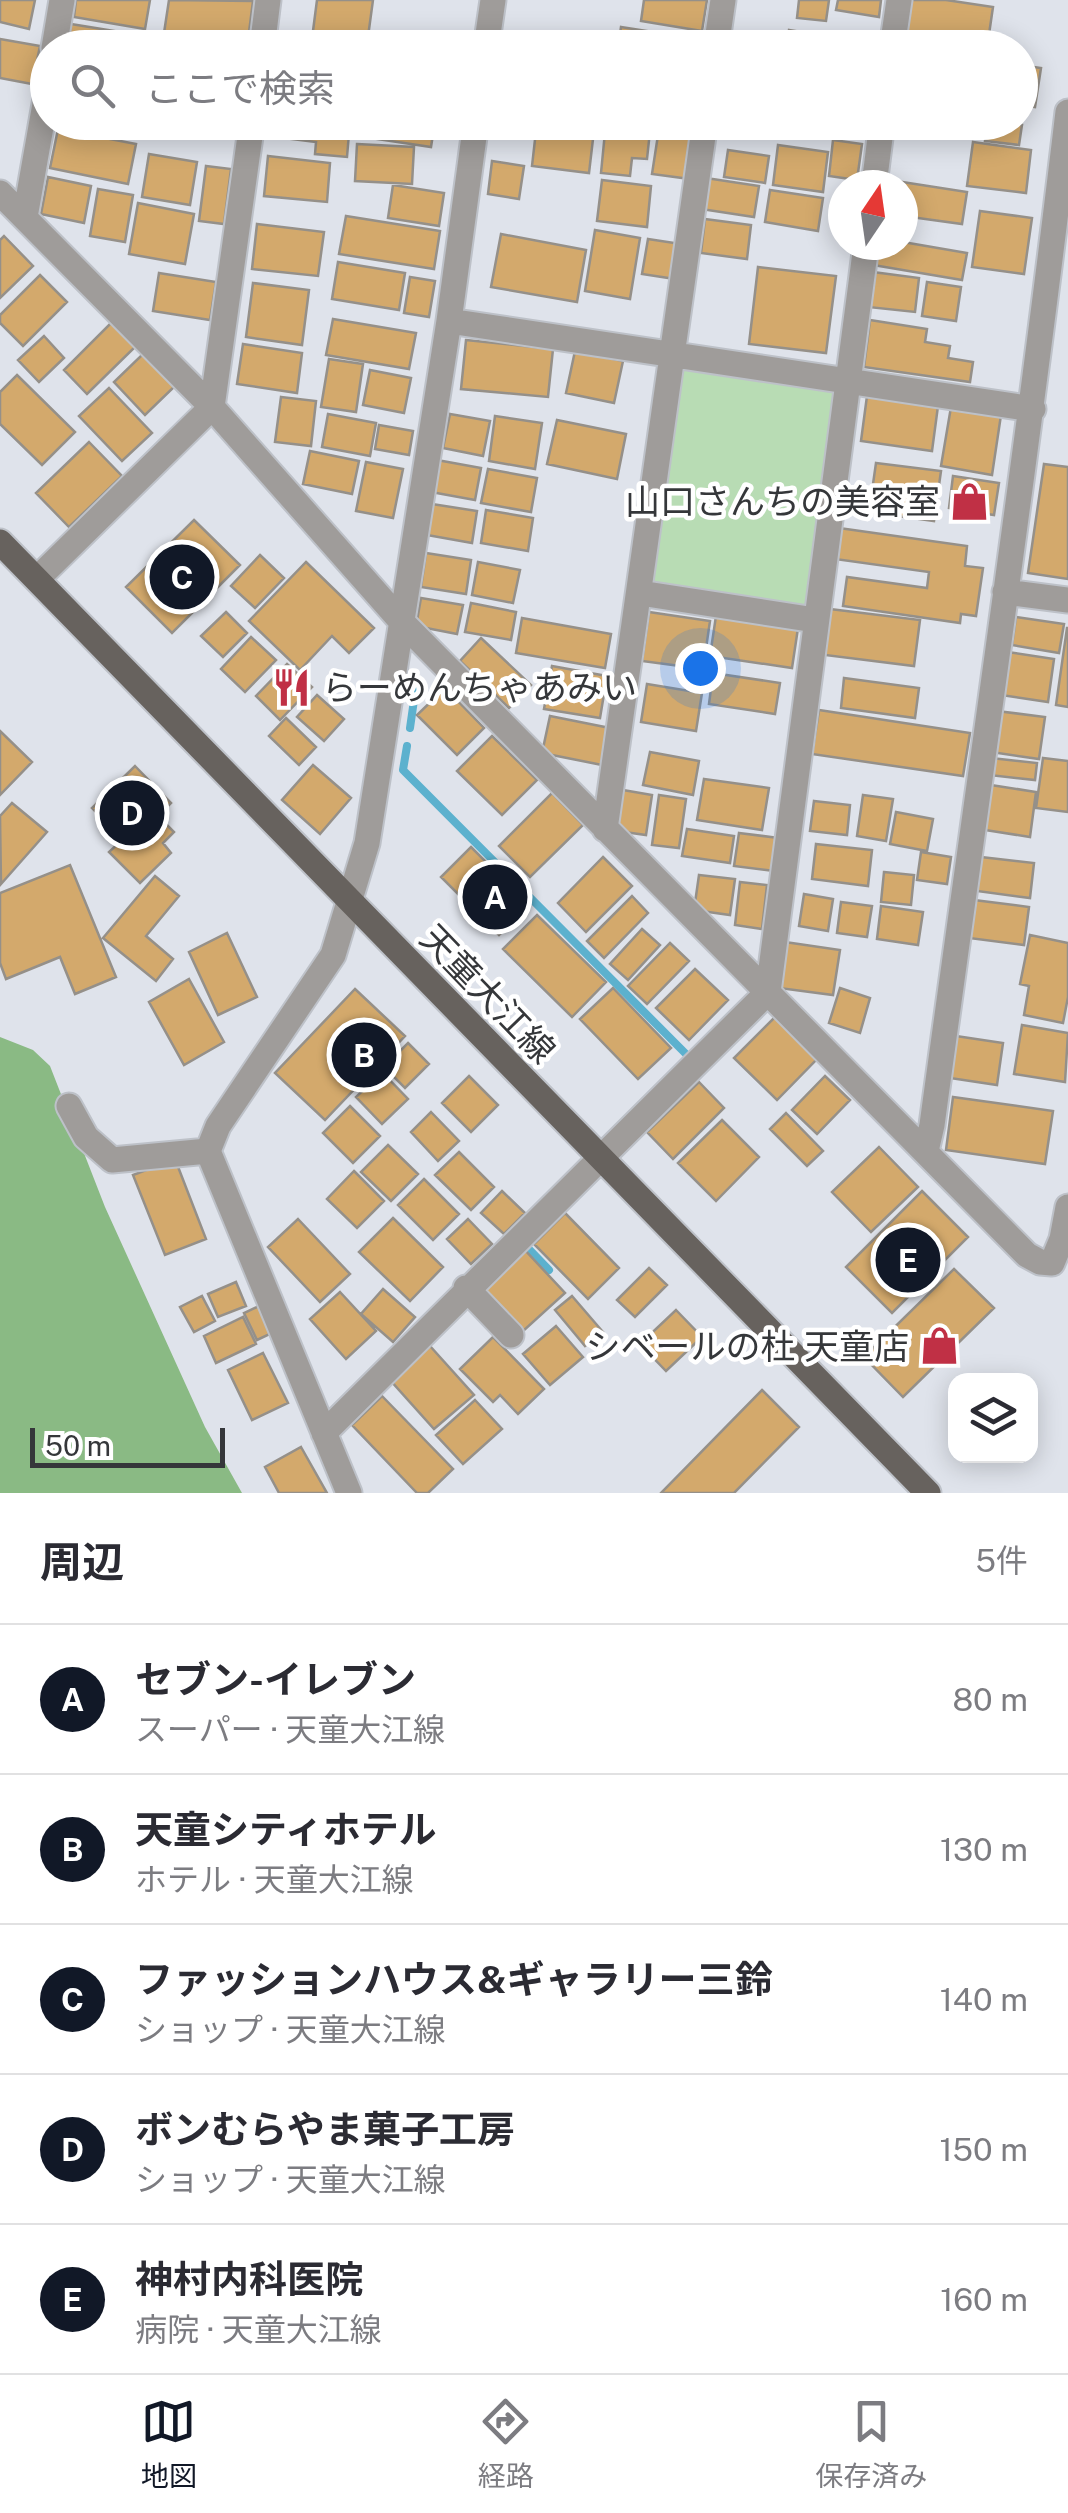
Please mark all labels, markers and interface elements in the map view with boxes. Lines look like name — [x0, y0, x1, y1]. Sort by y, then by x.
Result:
search box — [30, 30, 1038, 140]
icon: search — [65, 58, 120, 113]
text: ここで検索 — [145, 66, 335, 111]
north arrow — [828, 170, 918, 260]
shop icon: 山口さんちの美容室 — [949, 480, 991, 522]
place label: 山口さんちの美容室 — [625, 481, 940, 522]
pin: C — [150, 540, 214, 614]
your location — [675, 643, 726, 694]
restaurant icon: らーめんちゃあみい — [271, 666, 313, 708]
place label: らーめんちゃあみい — [322, 667, 637, 708]
pin: D — [100, 776, 164, 850]
pin: A — [462, 860, 528, 934]
street label: 天童大江線 — [412, 917, 564, 1071]
pin: B — [332, 1018, 396, 1092]
pin: E — [876, 1222, 940, 1298]
shop icon: シベールの杜 天童店 — [918, 1325, 960, 1367]
place label: シベールの杜 天童店 — [585, 1326, 909, 1367]
map controls — [948, 1373, 1038, 1463]
button: layers — [948, 1373, 1038, 1463]
scale bar — [30, 1423, 225, 1468]
text: 50 m — [45, 1429, 111, 1462]
text: 周辺 — [40, 1537, 124, 1586]
text: 5件 — [976, 1542, 1028, 1579]
text: セブン-イレブン — [135, 1657, 416, 1702]
text: A — [61, 1681, 84, 1718]
text: 80 m — [952, 1681, 1028, 1718]
text: スーパー · 天童大江線 — [135, 1711, 445, 1748]
text: 天童シティホテル — [135, 1807, 437, 1852]
text: B — [62, 1831, 83, 1868]
text: 130 m — [940, 1831, 1028, 1868]
text: ホテル · 天童大江線 — [135, 1861, 414, 1898]
text: ファッションハウス&ギャラリー三鈴 — [135, 1957, 773, 2002]
text: C — [61, 1981, 84, 2018]
text: 140 m — [940, 1981, 1028, 2018]
text: ショップ · 天童大江線 — [135, 2011, 446, 2048]
text: ボンむらやま菓子工房 — [135, 2107, 515, 2152]
text: D — [61, 2131, 84, 2168]
text: 150 m — [939, 2131, 1028, 2168]
text: ショップ · 天童大江線 — [135, 2161, 446, 2198]
text: 神村内科医院 — [135, 2257, 363, 2302]
text: E — [62, 2281, 83, 2318]
text: 160 m — [940, 2281, 1028, 2318]
text: 病院 · 天童大江線 — [135, 2311, 382, 2348]
tab: 地図 — [141, 2394, 197, 2494]
tab: 経路 — [478, 2394, 534, 2494]
tab: 保存済み — [815, 2394, 927, 2494]

